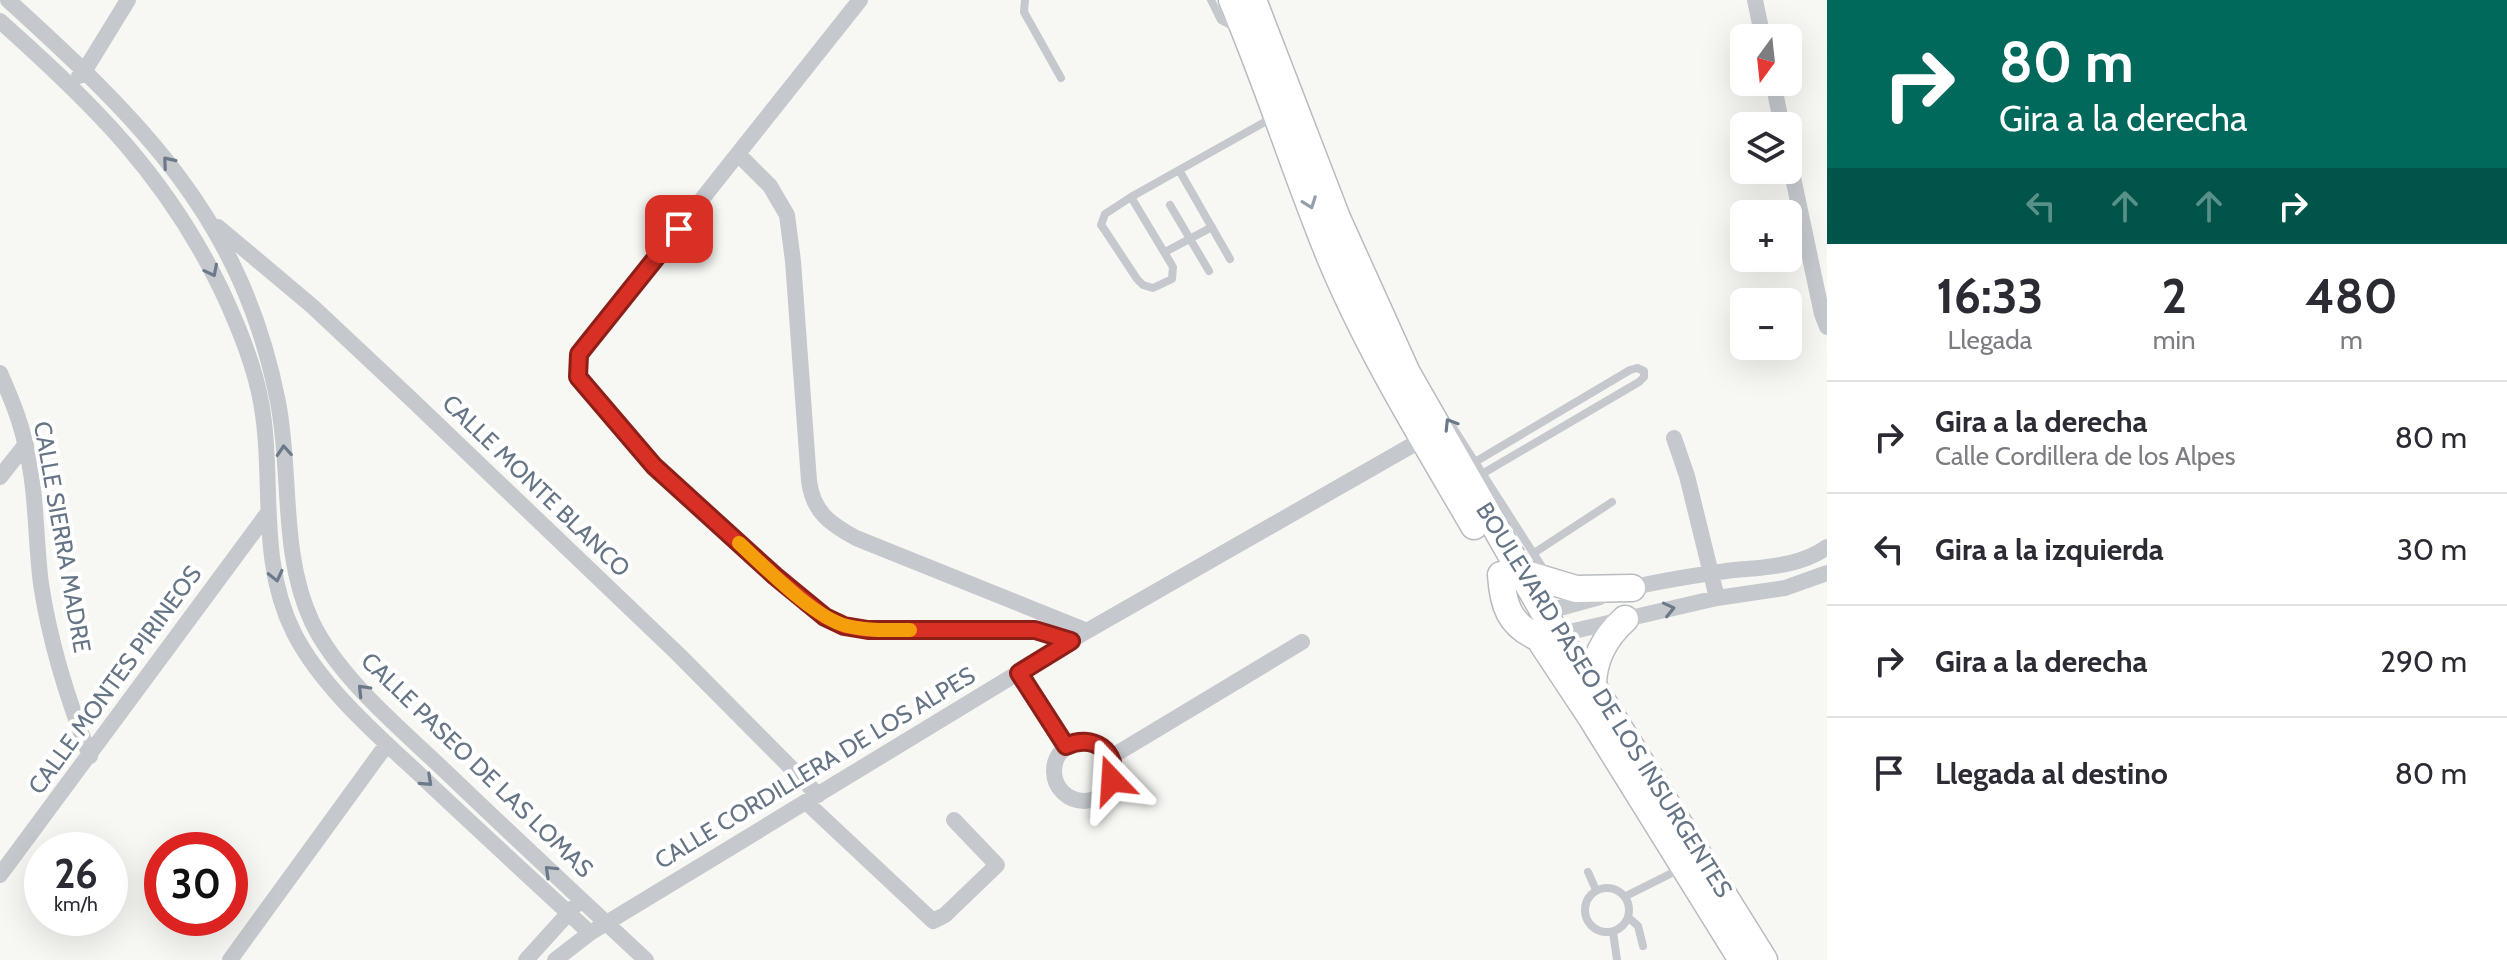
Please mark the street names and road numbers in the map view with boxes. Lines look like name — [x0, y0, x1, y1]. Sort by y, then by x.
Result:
street label: CALLE MONTE BLANCO — [437, 389, 636, 583]
street label: CALLE SIERRA MADRE — [28, 419, 97, 655]
street label: BOULEVARD PASEO DE LOS INSURGENTES — [1470, 497, 1739, 903]
street label: CALLE MONTES PIRINEOS — [22, 560, 207, 800]
street label: CALLE PASEO DE LAS LOMAS — [355, 646, 599, 883]
street label: CALLE CORDILLERA DE LOS ALPES — [649, 660, 980, 875]

